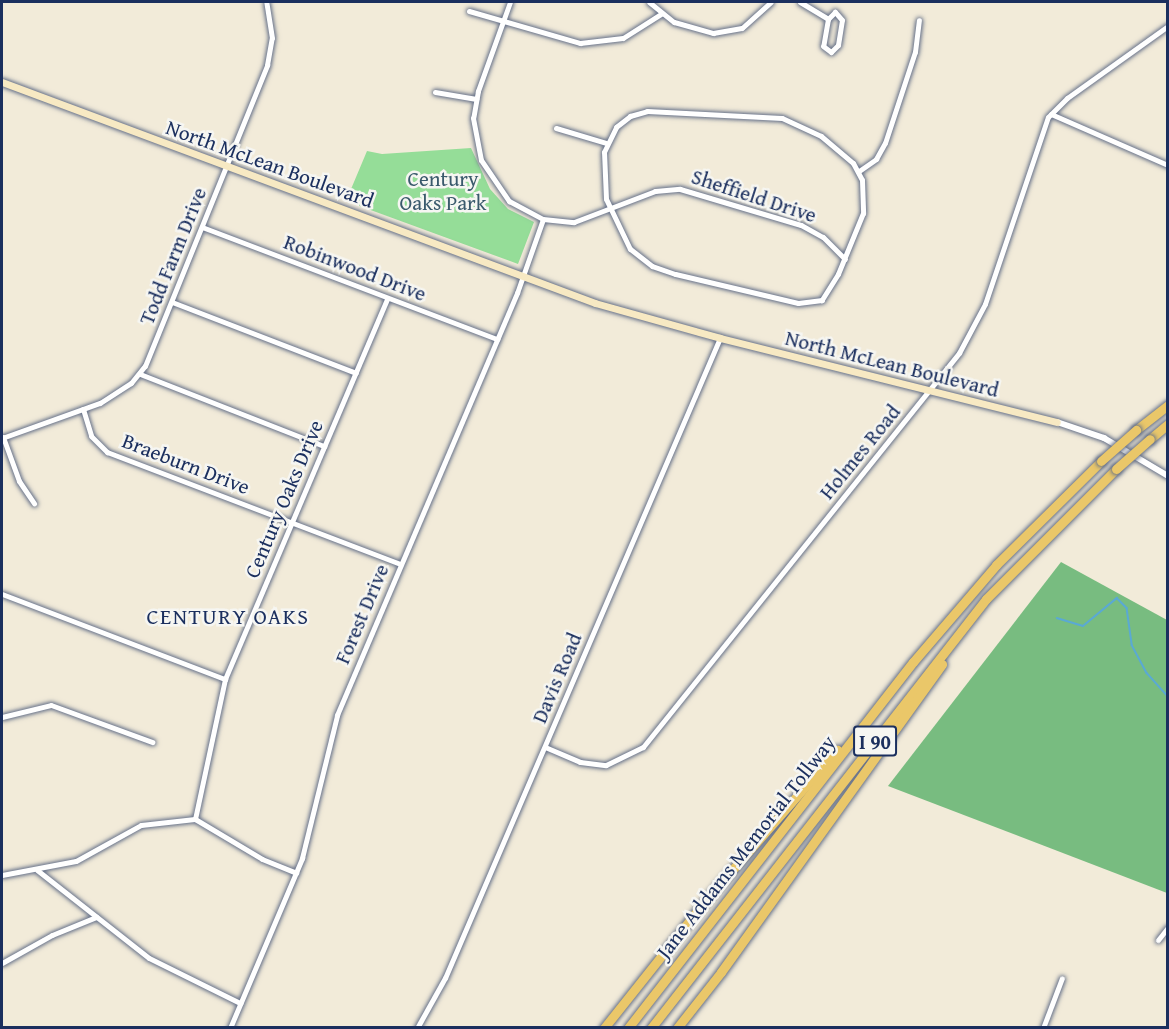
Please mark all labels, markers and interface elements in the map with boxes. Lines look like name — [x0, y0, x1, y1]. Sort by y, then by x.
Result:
street label: North McLean Boulevard — [163, 115, 377, 213]
street label: Sheffield Drive — [688, 164, 820, 228]
park label: Century Oaks Park — [400, 166, 486, 216]
street label: Todd Farm Drive — [134, 184, 212, 328]
street label: Robinwood Drive — [280, 229, 430, 307]
street label: North McLean Boulevard — [783, 325, 1001, 403]
street label: Holmes Road — [814, 400, 906, 504]
street label: Century Oaks Drive — [239, 416, 329, 582]
street label: Braeburn Drive — [119, 428, 253, 500]
street label: Forest Drive — [330, 560, 394, 668]
district label: CENTURY OAKS — [147, 604, 309, 630]
street label: Davis Road — [527, 629, 587, 727]
road number: I 90 — [852, 724, 898, 758]
street label: Jane Addams Memorial Tollway — [651, 730, 841, 964]

